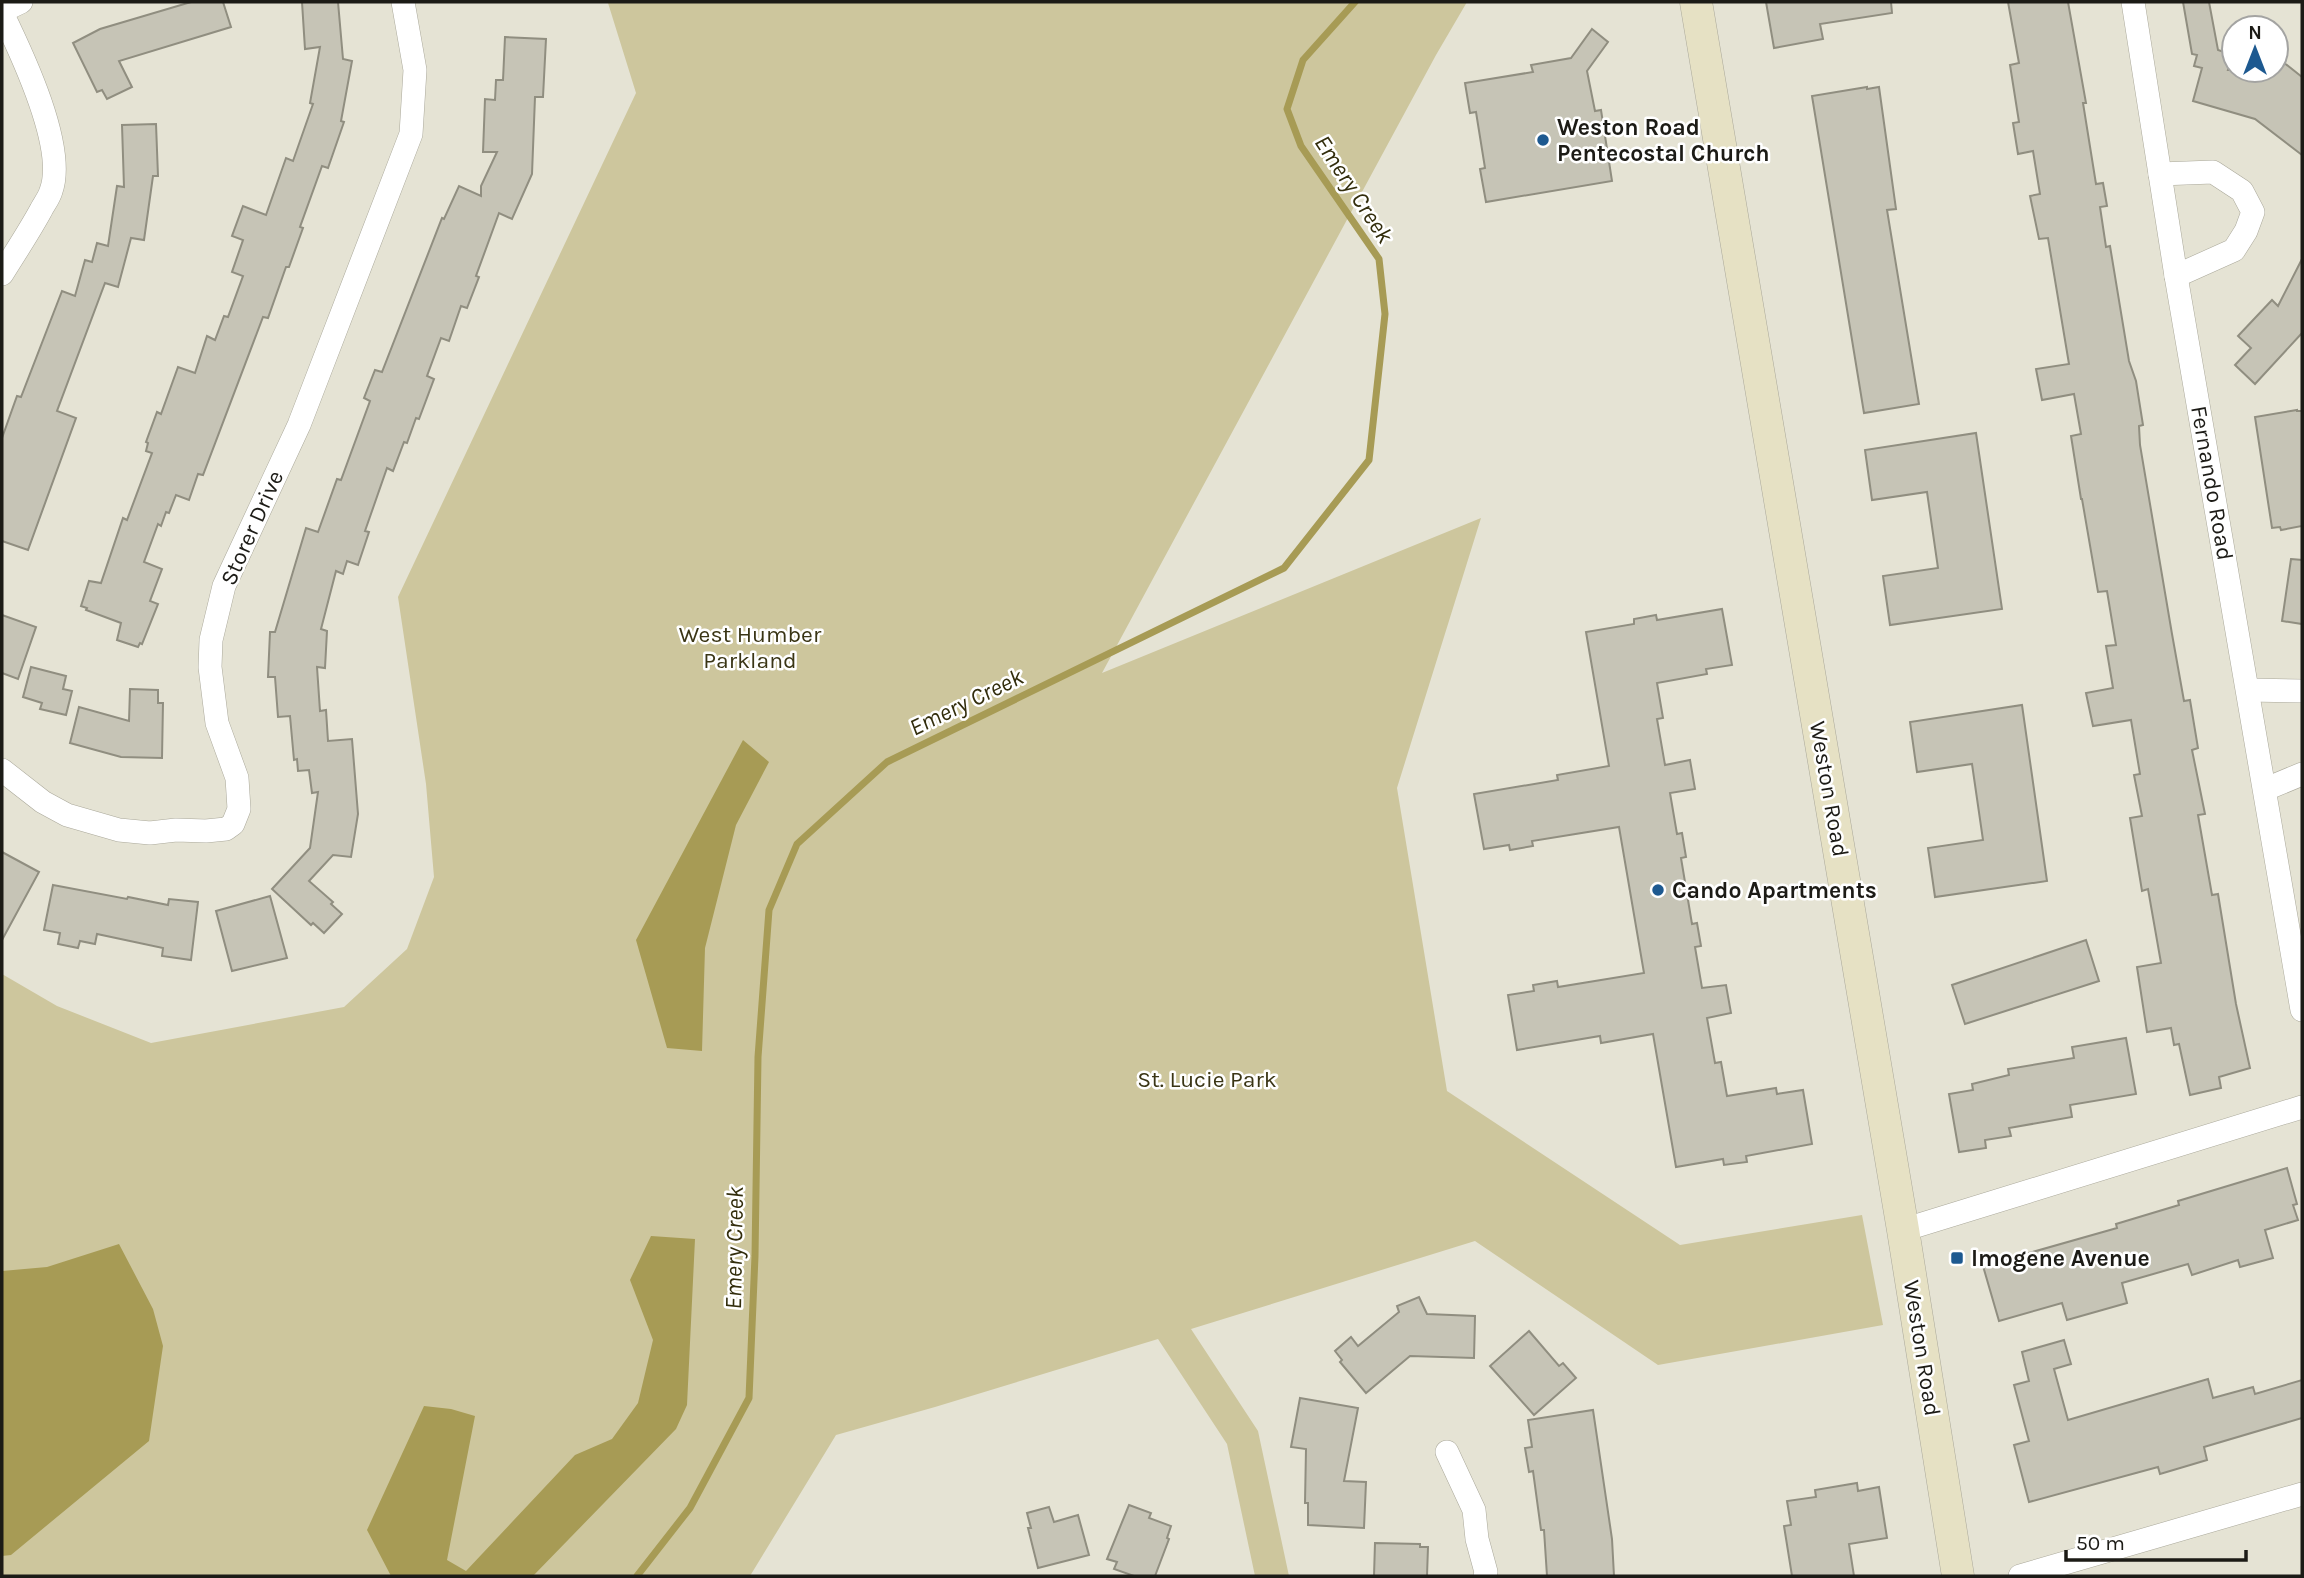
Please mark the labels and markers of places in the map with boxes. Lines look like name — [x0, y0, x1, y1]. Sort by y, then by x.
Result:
place label: Weston Road Pentecostal Church — [1557, 114, 1770, 167]
marker: Weston Road Pentecostal Church — [1535, 132, 1551, 148]
place label: Cando Apartments — [1672, 877, 1877, 904]
marker: Cando Apartments — [1650, 882, 1666, 898]
place label: Imogene Avenue — [1971, 1245, 2150, 1272]
marker: Imogene Avenue — [1949, 1250, 1965, 1266]

